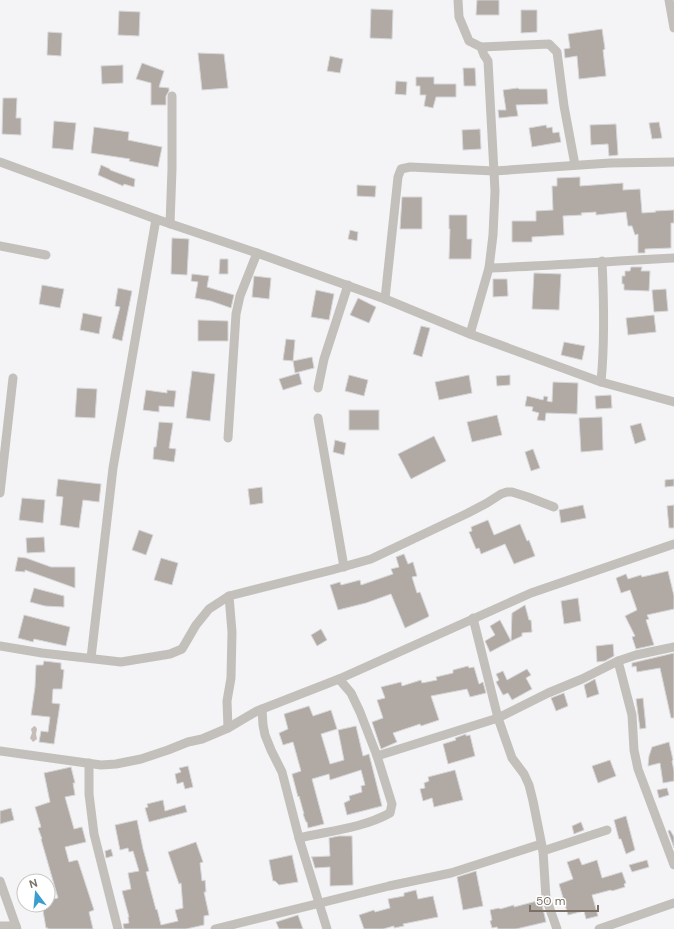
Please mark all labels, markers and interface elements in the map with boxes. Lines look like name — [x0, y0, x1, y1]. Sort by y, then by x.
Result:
north arrow — [16, 873, 56, 913]
text: N — [27, 876, 39, 891]
scale bar — [530, 887, 598, 913]
text: 50 m — [536, 893, 565, 909]

